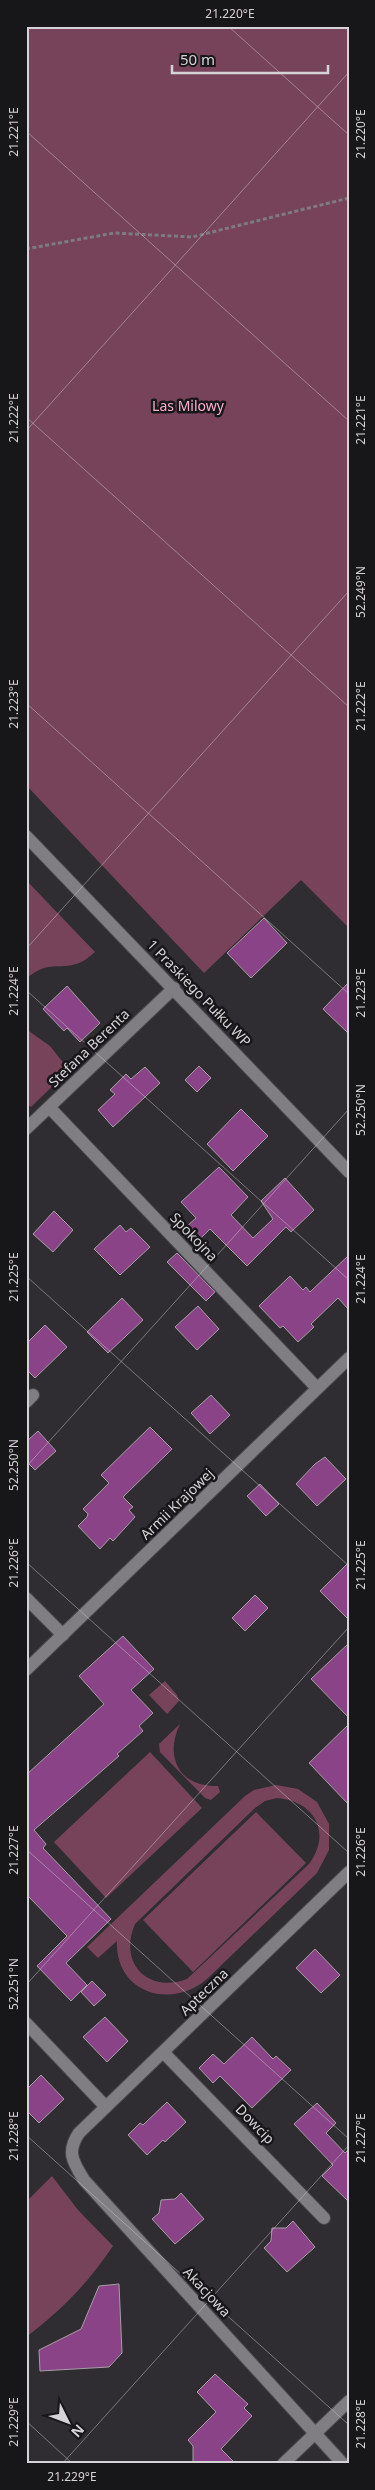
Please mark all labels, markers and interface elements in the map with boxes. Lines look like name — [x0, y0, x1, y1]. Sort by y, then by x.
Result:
text: 21.220°E — [205, 5, 255, 22]
scale bar — [172, 42, 329, 74]
text: 50 m — [180, 49, 215, 69]
text: 21.221°E — [5, 107, 22, 157]
text: 21.220°E — [352, 109, 369, 159]
text: 21.222°E — [5, 393, 22, 443]
text: 21.221°E — [352, 395, 369, 445]
park label: Las Milowy — [152, 396, 225, 415]
text: 52.249°N — [352, 566, 369, 618]
text: 21.223°E — [5, 679, 22, 729]
text: 21.222°E — [352, 681, 369, 731]
street label: 1 Praskiego Pułku WP — [143, 935, 255, 1050]
text: 21.224°E — [5, 966, 22, 1016]
text: 21.223°E — [352, 968, 369, 1018]
street label: Stefana Berenta — [44, 1004, 133, 1091]
text: 52.250°N — [352, 1084, 369, 1136]
street label: Spokojna — [166, 1208, 222, 1265]
text: 21.225°E — [5, 1252, 22, 1302]
text: 21.224°E — [352, 1254, 369, 1304]
text: 52.250°N — [5, 1439, 22, 1491]
street label: Armii Krajowej — [136, 1464, 217, 1543]
text: 21.226°E — [5, 1538, 22, 1588]
text: 21.225°E — [352, 1540, 369, 1590]
text: 21.227°E — [5, 1825, 22, 1875]
text: 21.226°E — [352, 1827, 369, 1877]
text: 52.251°N — [5, 1958, 22, 2010]
street label: Apteczna — [175, 1964, 232, 2019]
street label: Dowcip — [232, 2100, 279, 2148]
text: 21.228°E — [5, 2111, 22, 2161]
text: 21.227°E — [352, 2113, 369, 2163]
street label: Akacjowa — [179, 2263, 235, 2321]
text: 21.229°E — [5, 2397, 22, 2447]
north arrow — [42, 2398, 92, 2448]
text: 21.228°E — [352, 2399, 369, 2449]
text: N — [67, 2420, 89, 2442]
text: 21.229°E — [47, 2468, 97, 2485]

